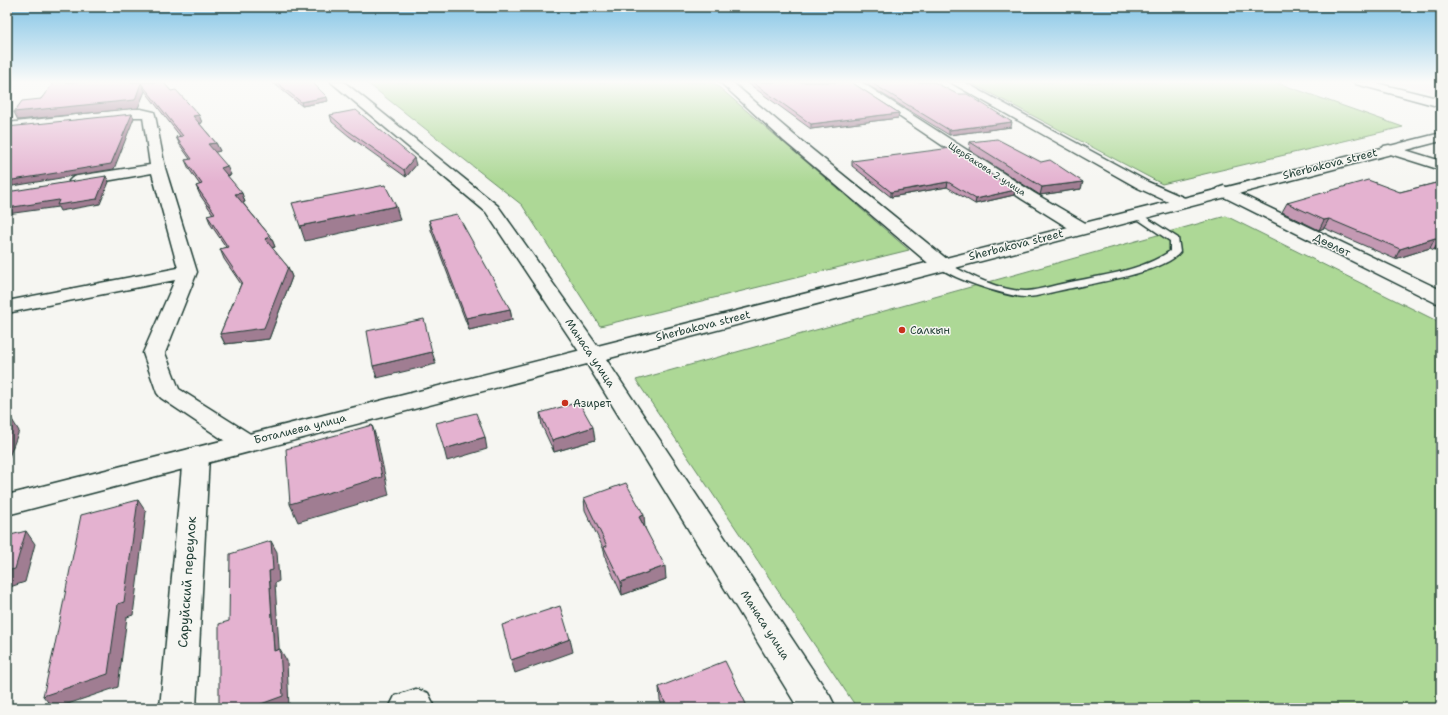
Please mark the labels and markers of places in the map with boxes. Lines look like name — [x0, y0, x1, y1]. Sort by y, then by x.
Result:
place label: Салкын — [910, 323, 950, 338]
marker: Салкын — [897, 325, 907, 335]
place label: Азирет — [573, 396, 612, 411]
marker: Азирет — [560, 398, 570, 408]

